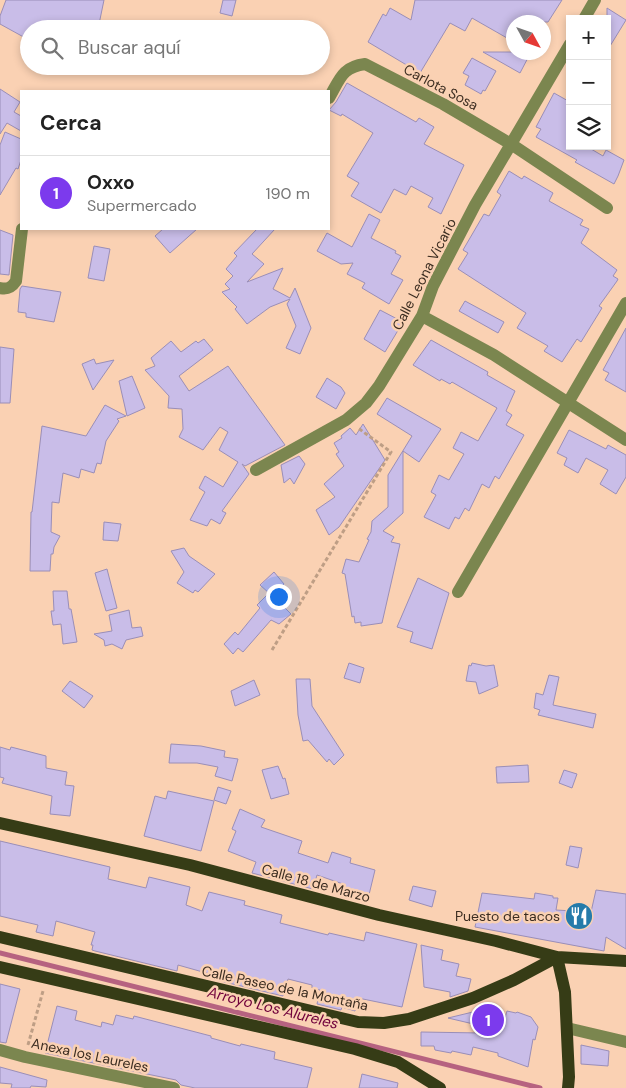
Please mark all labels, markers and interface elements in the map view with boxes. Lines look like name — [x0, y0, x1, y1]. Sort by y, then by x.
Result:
north arrow — [506, 15, 551, 60]
map controls — [566, 15, 611, 150]
button: + — [566, 15, 611, 60]
search box — [20, 20, 330, 75]
icon: search — [38, 34, 66, 62]
text: Buscar aquí — [78, 35, 181, 60]
street label: Carlota Sosa — [401, 60, 481, 114]
button: − — [566, 60, 611, 105]
button: layers — [566, 105, 611, 150]
text: Cerca — [40, 109, 102, 137]
text: Oxxo — [87, 170, 135, 195]
text: 1 — [53, 183, 59, 204]
text: 190 m — [266, 183, 310, 204]
text: Supermercado — [87, 195, 197, 216]
street label: Calle Leona Vicario — [388, 215, 460, 333]
your location — [266, 584, 292, 610]
street label: Calle 18 de Marzo — [260, 860, 372, 906]
restaurant icon: Puesto de tacos — [564, 901, 594, 931]
place label: Puesto de tacos — [455, 907, 560, 925]
street label: Calle Paseo de la Montaña — [200, 962, 370, 1014]
water label: Arroyo Los Alureles — [205, 982, 341, 1034]
pin: 1 — [472, 1001, 504, 1039]
street label: Anexa los Laureles — [30, 1034, 150, 1076]

